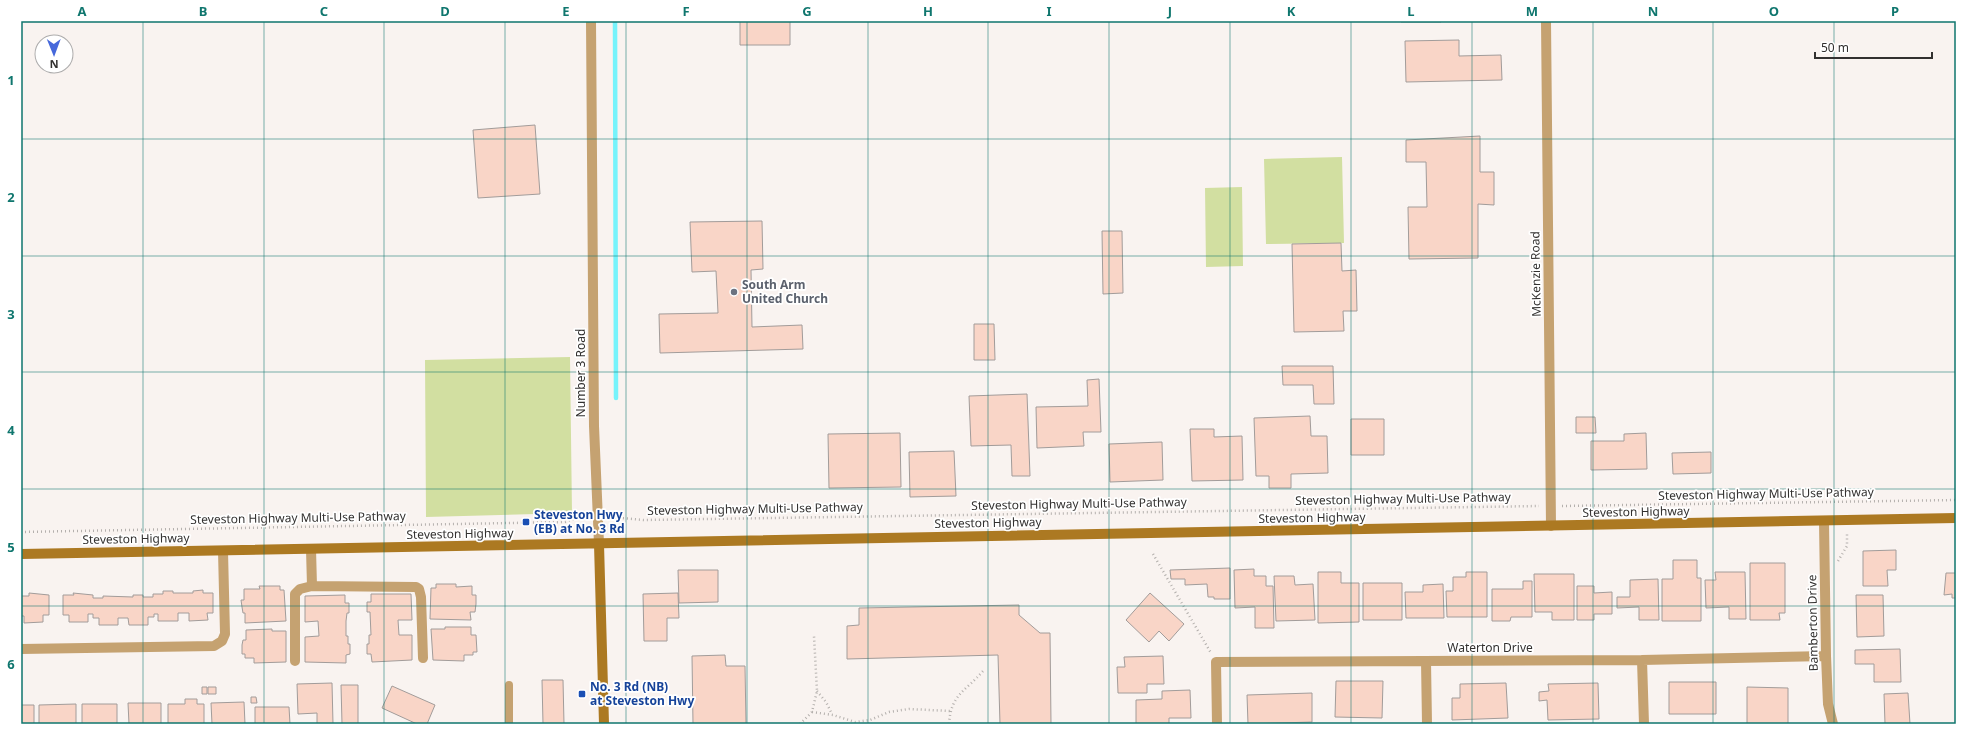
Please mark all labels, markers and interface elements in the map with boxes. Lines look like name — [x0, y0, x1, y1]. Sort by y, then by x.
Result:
text: A — [78, 2, 87, 20]
text: B — [199, 2, 207, 20]
text: C — [320, 2, 328, 20]
text: D — [440, 2, 450, 20]
text: E — [562, 2, 570, 20]
text: F — [682, 2, 690, 20]
text: G — [802, 2, 812, 20]
text: H — [923, 2, 933, 20]
text: I — [1046, 2, 1052, 20]
text: J — [1167, 2, 1172, 20]
text: K — [1287, 2, 1296, 20]
text: L — [1407, 2, 1415, 20]
text: M — [1526, 2, 1538, 20]
text: N — [1648, 2, 1658, 20]
text: O — [1769, 2, 1779, 20]
text: P — [1891, 2, 1899, 20]
north arrow — [34, 34, 74, 74]
scale bar — [1815, 34, 1932, 60]
text: 50 m — [1821, 39, 1849, 56]
text: N — [50, 57, 59, 72]
text: 1 — [7, 71, 15, 89]
text: 2 — [7, 188, 15, 206]
street label: McKenzie Road — [1526, 231, 1545, 317]
place label: South Arm United Church — [742, 276, 828, 307]
marker: South Arm United Church — [729, 287, 739, 297]
text: 3 — [7, 305, 15, 323]
street label: Number 3 Road — [572, 329, 589, 417]
text: 4 — [7, 421, 15, 439]
street label: Steveston Highway Multi-Use Pathway — [1658, 483, 1875, 504]
street label: Steveston Highway Multi-Use Pathway — [1295, 488, 1512, 509]
street label: Steveston Highway Multi-Use Pathway — [971, 493, 1188, 514]
street label: Steveston Highway Multi-Use Pathway — [647, 498, 864, 519]
street label: Steveston Highway — [1582, 502, 1691, 521]
place label: Steveston Hwy (EB) at No. 3 Rd — [534, 506, 625, 537]
street label: Steveston Highway Multi-Use Pathway — [190, 507, 407, 528]
street label: Steveston Highway — [1258, 508, 1367, 527]
street label: Steveston Highway — [934, 513, 1043, 532]
marker: Steveston Hwy (EB) at No. 3 Rd — [521, 517, 531, 527]
street label: Steveston Highway — [406, 524, 515, 543]
street label: Steveston Highway — [82, 529, 191, 548]
text: 5 — [7, 538, 15, 556]
street label: Bamberton Drive — [1803, 574, 1822, 671]
street label: Waterton Drive — [1447, 639, 1533, 656]
text: 6 — [7, 655, 15, 673]
place label: No. 3 Rd (NB) at Steveston Hwy — [590, 678, 694, 709]
marker: No. 3 Rd (NB) at Steveston Hwy — [577, 689, 587, 699]

